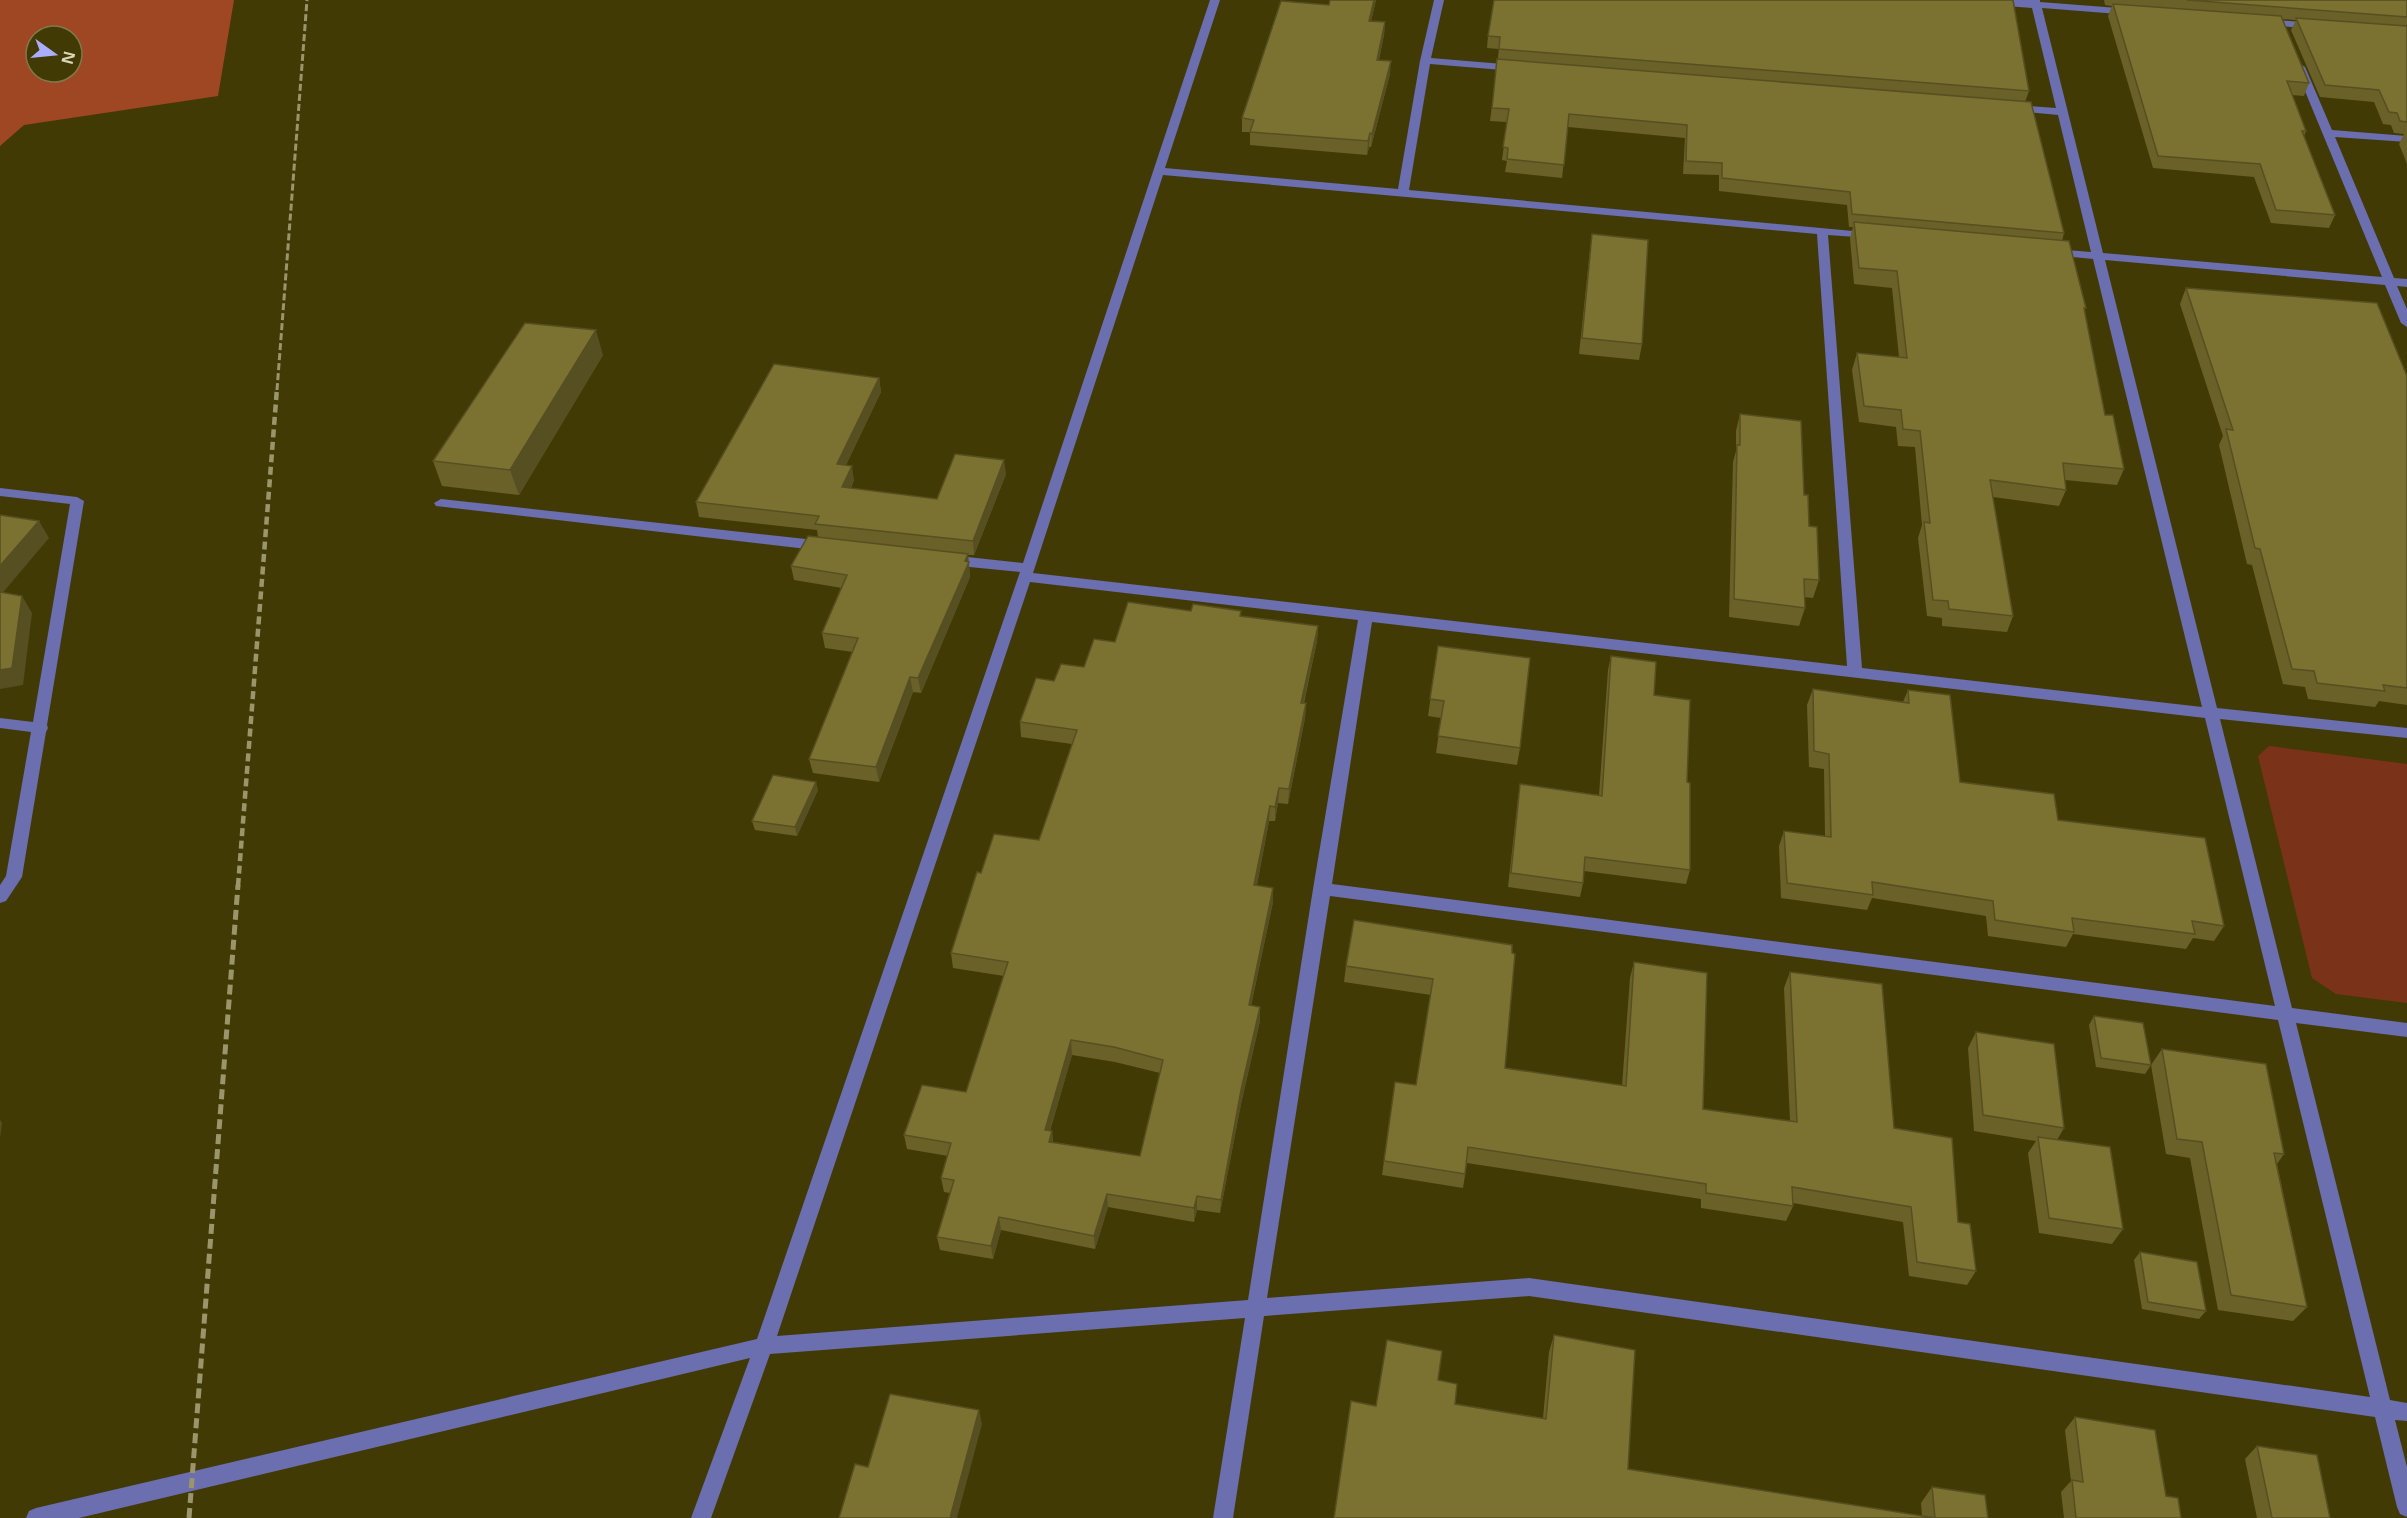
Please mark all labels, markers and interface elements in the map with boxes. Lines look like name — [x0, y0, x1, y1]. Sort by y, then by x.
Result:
north arrow — [24, 24, 84, 84]
text: N — [56, 49, 81, 67]

